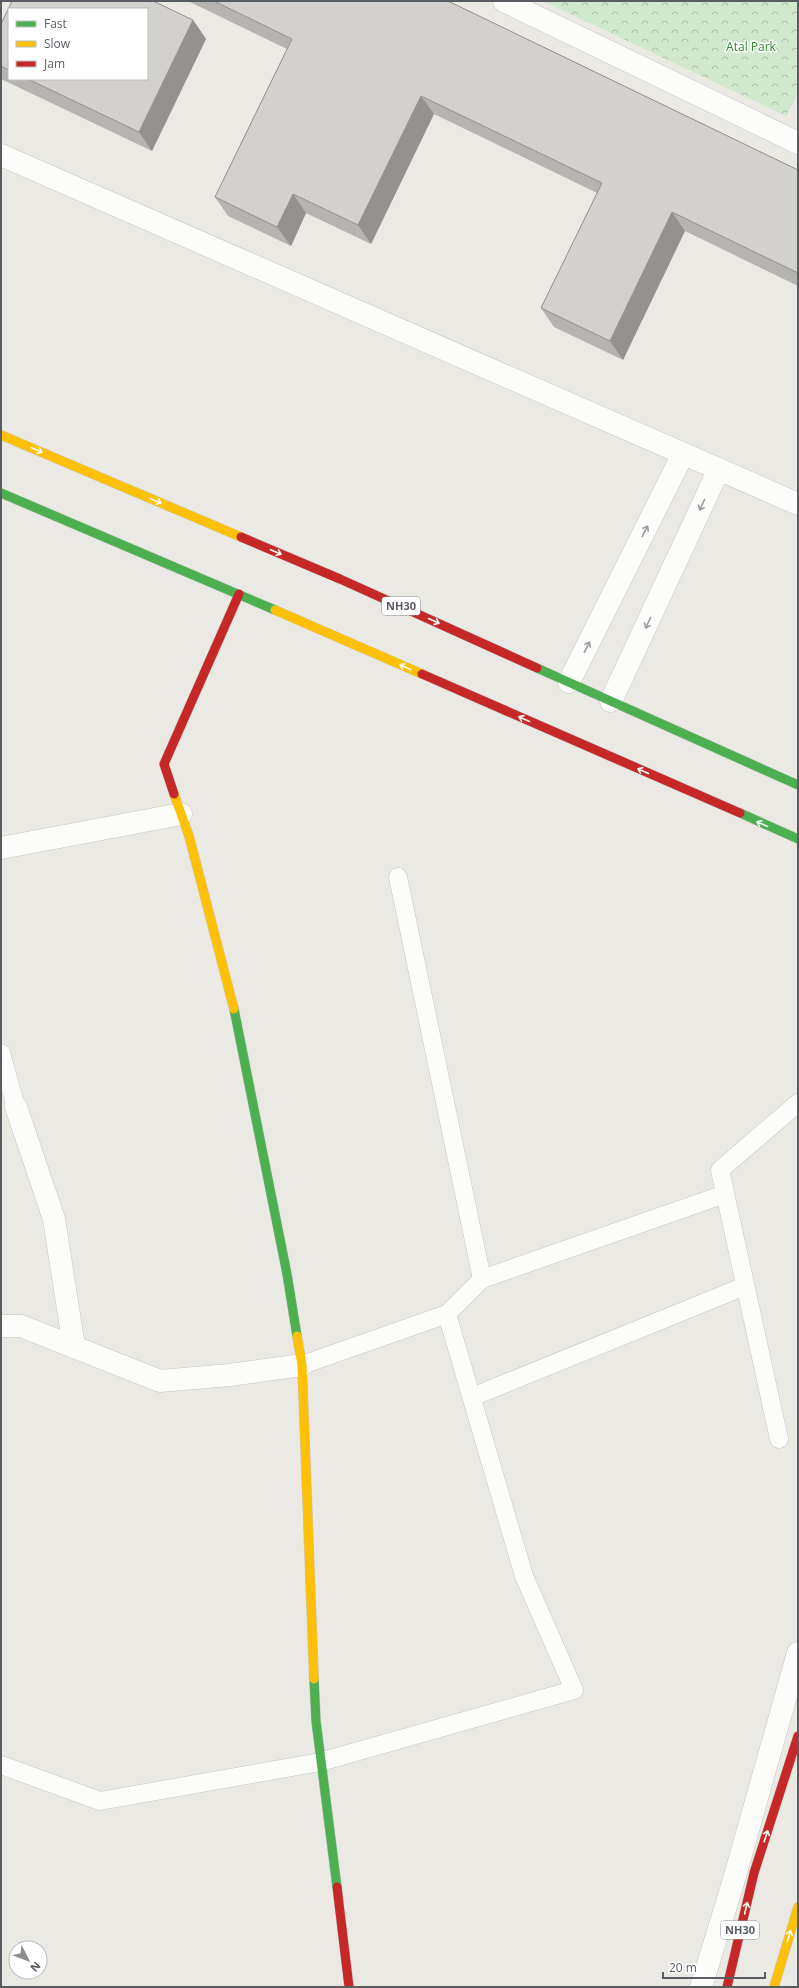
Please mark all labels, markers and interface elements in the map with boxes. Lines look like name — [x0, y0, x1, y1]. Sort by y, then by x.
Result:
legend — [8, 8, 148, 80]
text: Fast — [44, 15, 67, 32]
text: Slow — [44, 35, 71, 52]
park label: Atal Park — [726, 38, 777, 55]
text: Jam — [43, 55, 65, 72]
one-way arrow — [30, 447, 42, 454]
one-way arrow — [150, 498, 162, 505]
one-way arrow — [698, 498, 705, 510]
one-way arrow — [642, 525, 649, 537]
one-way arrow — [270, 549, 282, 556]
road number: NH30 — [382, 597, 420, 615]
one-way arrow — [644, 616, 651, 628]
one-way arrow — [427, 618, 439, 625]
one-way arrow — [583, 641, 591, 653]
one-way arrow — [399, 663, 411, 670]
one-way arrow — [519, 715, 531, 723]
one-way arrow — [638, 767, 650, 775]
one-way arrow — [757, 819, 769, 827]
one-way arrow — [762, 1831, 770, 1843]
one-way arrow — [742, 1902, 750, 1915]
road number: NH30 — [721, 1921, 759, 1939]
one-way arrow — [786, 1930, 793, 1943]
north arrow — [8, 1940, 48, 1980]
scale bar — [663, 1954, 765, 1980]
text: N — [27, 1959, 44, 1975]
text: 20 m — [669, 1959, 697, 1976]

